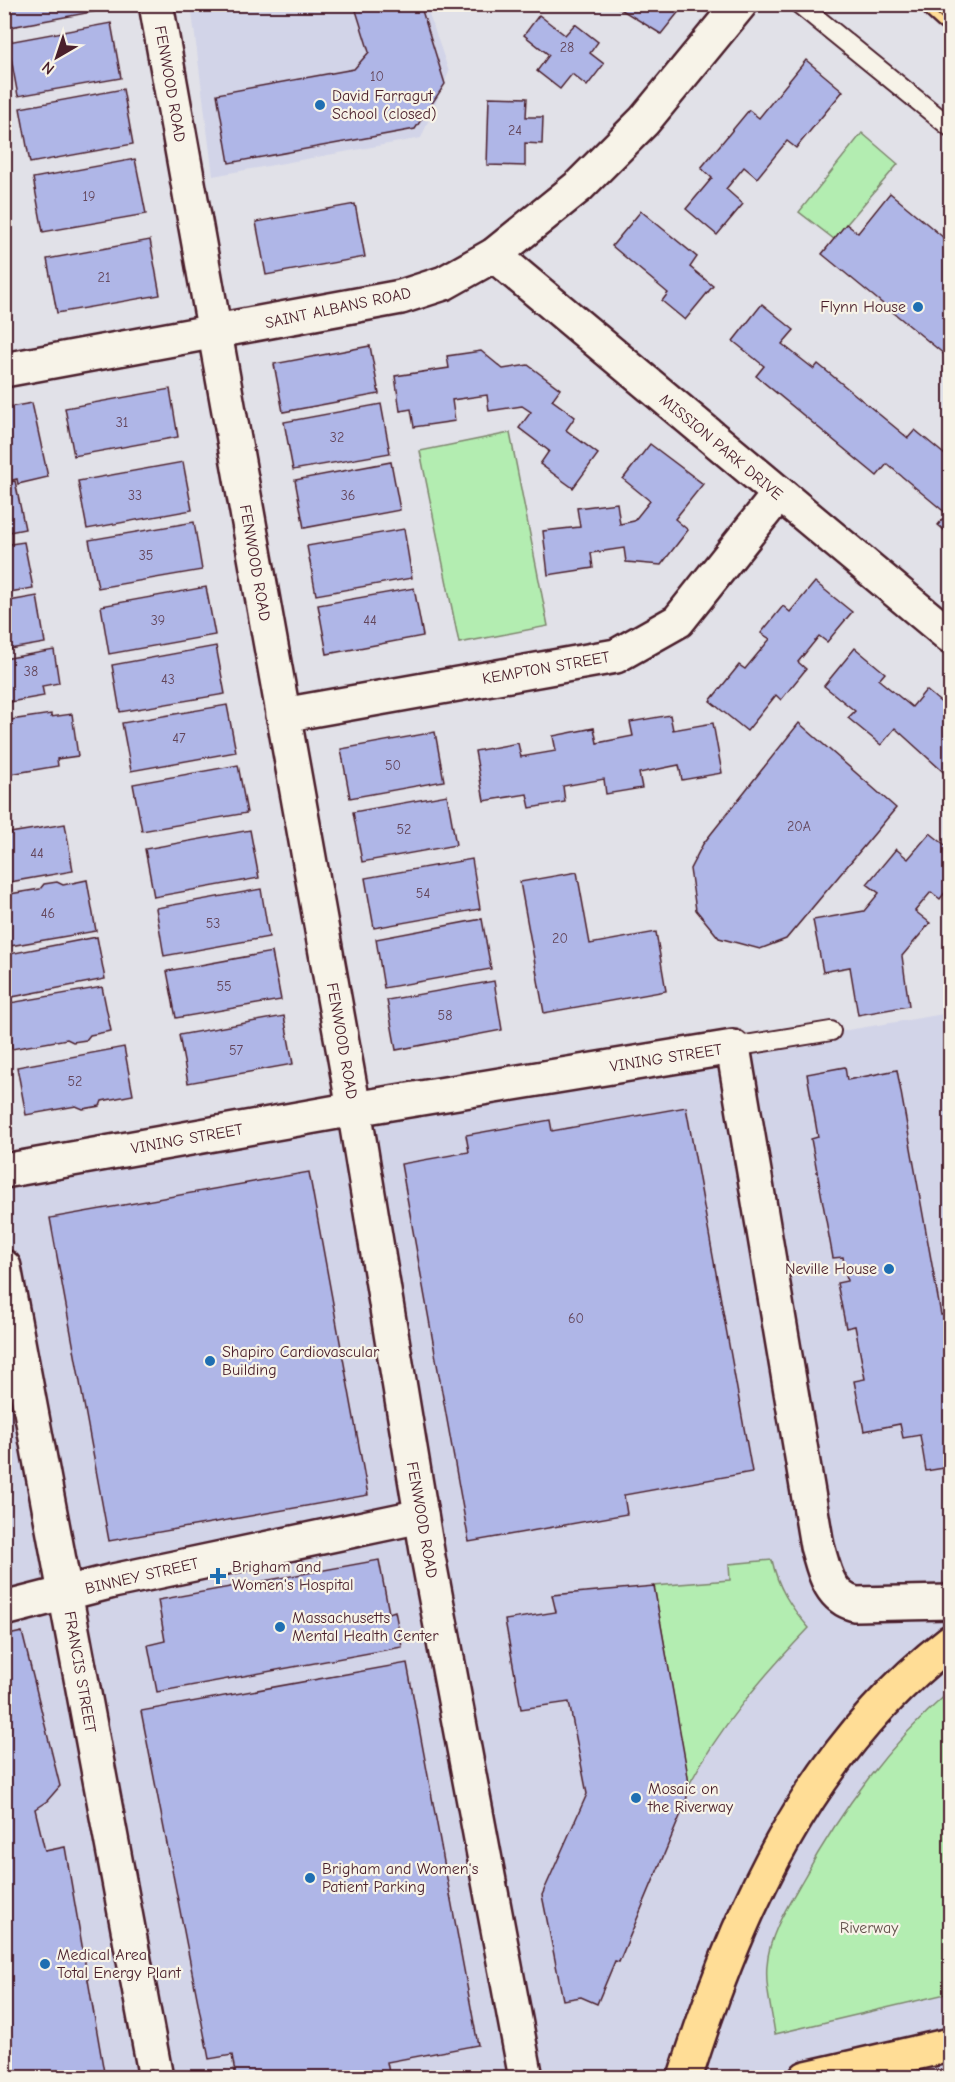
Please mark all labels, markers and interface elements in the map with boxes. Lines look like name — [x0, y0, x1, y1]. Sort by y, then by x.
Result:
street label: FENWOOD ROAD — [151, 24, 189, 144]
north arrow — [27, 27, 87, 87]
house number: 28 — [560, 39, 574, 56]
text: N — [38, 58, 58, 78]
house number: 10 — [370, 68, 384, 85]
place label: David Farragut School (closed) — [332, 87, 437, 123]
marker: David Farragut School (closed) — [313, 98, 327, 112]
house number: 24 — [508, 122, 522, 139]
house number: 19 — [83, 188, 95, 205]
house number: 21 — [98, 269, 110, 286]
street label: SAINT ALBANS ROAD — [263, 284, 413, 332]
place label: Flynn House — [820, 298, 906, 316]
marker: Flynn House — [911, 300, 925, 314]
street label: MISSION PARK DRIVE — [656, 390, 786, 504]
house number: 31 — [116, 414, 128, 431]
house number: 32 — [330, 429, 344, 446]
house number: 33 — [128, 487, 142, 504]
house number: 36 — [341, 487, 355, 504]
street label: FENWOOD ROAD — [236, 503, 274, 623]
house number: 35 — [139, 547, 153, 564]
house number: 39 — [151, 612, 165, 629]
house number: 44 — [363, 612, 377, 629]
street label: KEMPTON STREET — [481, 648, 612, 688]
house number: 38 — [24, 663, 38, 680]
house number: 43 — [161, 671, 175, 688]
house number: 47 — [172, 730, 186, 747]
house number: 50 — [385, 757, 401, 774]
house number: 20A — [787, 818, 811, 835]
house number: 52 — [397, 821, 411, 838]
house number: 44 — [30, 845, 44, 862]
house number: 54 — [416, 885, 430, 902]
house number: 46 — [41, 905, 55, 922]
house number: 53 — [206, 915, 220, 932]
house number: 20 — [552, 930, 568, 947]
house number: 55 — [216, 978, 232, 995]
street label: FENWOOD ROAD — [323, 981, 361, 1101]
house number: 58 — [438, 1007, 452, 1024]
street label: VINING STREET — [609, 1040, 724, 1076]
house number: 57 — [229, 1042, 243, 1059]
house number: 52 — [68, 1073, 82, 1090]
street label: VINING STREET — [130, 1120, 245, 1158]
place label: Neville House — [785, 1260, 877, 1278]
marker: Neville House — [882, 1262, 896, 1276]
house number: 60 — [568, 1310, 584, 1327]
place label: Shapiro Cardiovascular Building — [222, 1343, 380, 1379]
marker: Shapiro Cardiovascular Building — [203, 1354, 217, 1368]
street label: FENWOOD ROAD — [403, 1460, 441, 1580]
street label: BINNEY STREET — [83, 1554, 201, 1598]
place label: Brigham and Women's Hospital — [232, 1558, 354, 1594]
marker: Brigham and Women's Hospital — [209, 1567, 227, 1585]
place label: Massachusetts Mental Health Center — [292, 1609, 439, 1645]
street label: FRANCIS STREET — [60, 1610, 100, 1735]
marker: Massachusetts Mental Health Center — [273, 1620, 287, 1634]
place label: Mosaic on the Riverway — [647, 1780, 734, 1816]
marker: Mosaic on the Riverway — [629, 1791, 643, 1805]
place label: Brigham and Women's Patient Parking — [322, 1860, 479, 1896]
marker: Brigham and Women's Patient Parking — [303, 1871, 317, 1885]
park label: Riverway — [840, 1919, 899, 1937]
place label: Medical Area Total Energy Plant — [57, 1946, 181, 1982]
marker: Medical Area Total Energy Plant — [38, 1957, 52, 1971]

